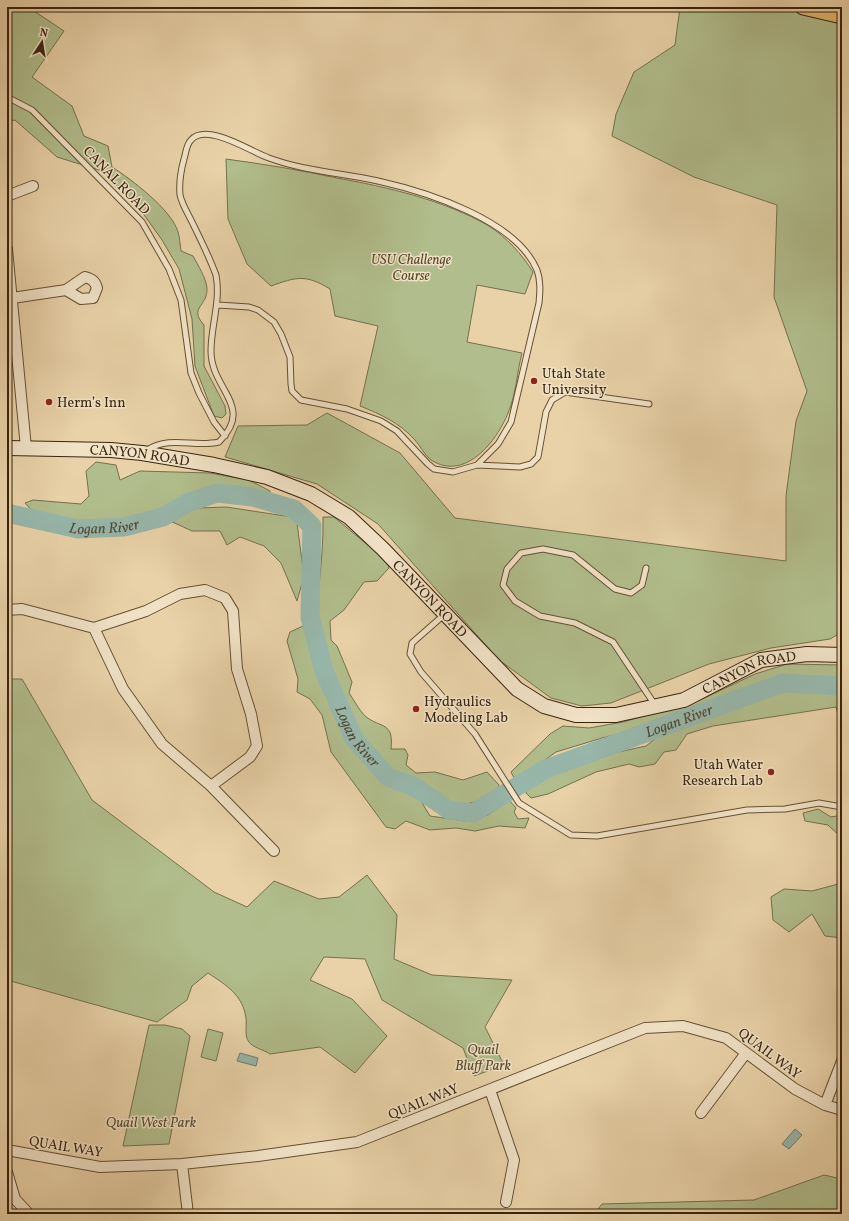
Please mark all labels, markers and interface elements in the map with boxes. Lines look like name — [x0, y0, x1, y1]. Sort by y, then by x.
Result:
north arrow — [22, 22, 62, 62]
text: N — [38, 26, 49, 42]
street label: CANAL ROAD — [78, 142, 154, 220]
park label: USU Challenge Course — [371, 251, 451, 286]
place label: Utah State University — [542, 365, 607, 400]
marker: Utah State University — [529, 376, 539, 386]
place label: Herm’s Inn — [57, 394, 126, 413]
marker: Herm’s Inn — [44, 397, 54, 407]
street label: CANYON ROAD — [90, 442, 191, 472]
water label: Logan River — [67, 514, 142, 541]
street label: CANYON ROAD — [387, 556, 471, 642]
street label: CANYON ROAD — [699, 648, 797, 700]
place label: Hydraulics Modeling Lab — [424, 693, 508, 728]
water label: Logan River — [643, 700, 716, 744]
water label: Logan River — [329, 703, 384, 773]
marker: Hydraulics Modeling Lab — [411, 704, 421, 714]
place label: Utah Water Research Lab — [682, 756, 763, 791]
marker: Utah Water Research Lab — [766, 767, 776, 777]
street label: QUAIL WAY — [734, 1024, 805, 1084]
park label: Quail Bluff Park — [455, 1041, 512, 1076]
street label: QUAIL WAY — [386, 1080, 462, 1125]
park label: Quail West Park — [106, 1114, 197, 1133]
street label: QUAIL WAY — [28, 1132, 104, 1163]

